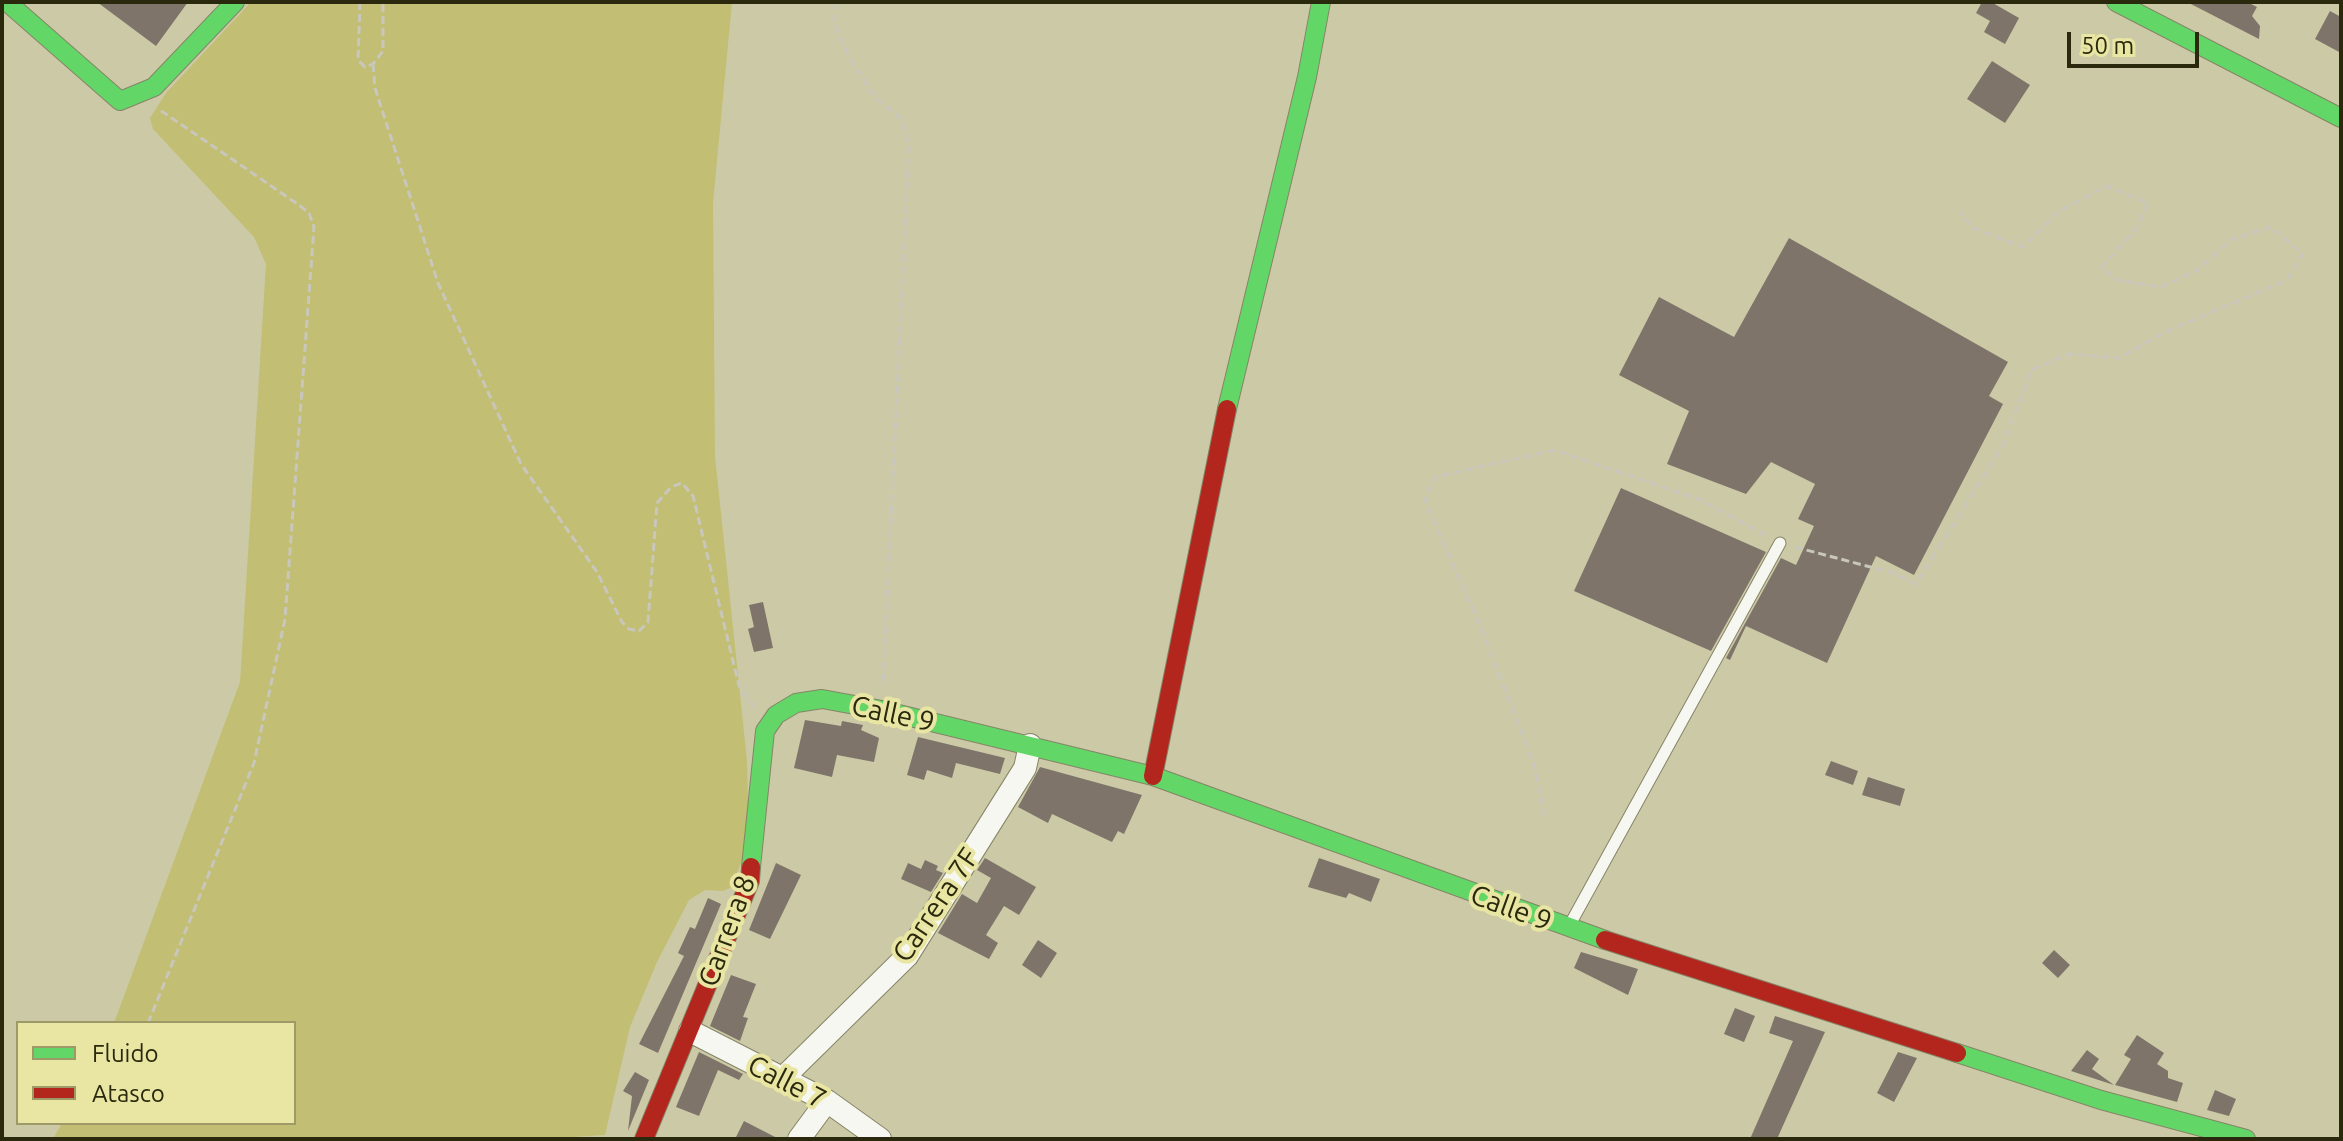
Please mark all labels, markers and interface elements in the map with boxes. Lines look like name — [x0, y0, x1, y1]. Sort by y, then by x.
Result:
scale bar — [2071, 16, 2203, 66]
text: 50 m — [2081, 32, 2134, 59]
street label: Calle 9 — [848, 689, 938, 739]
street label: Carrera 7F — [886, 842, 986, 968]
street label: Carrera 8 — [691, 871, 763, 991]
street label: Calle 9 — [1466, 878, 1556, 938]
legend — [16, 1021, 296, 1125]
text: Fluido — [92, 1040, 159, 1067]
street label: Calle 7 — [742, 1048, 832, 1116]
text: Atasco — [92, 1080, 165, 1107]

